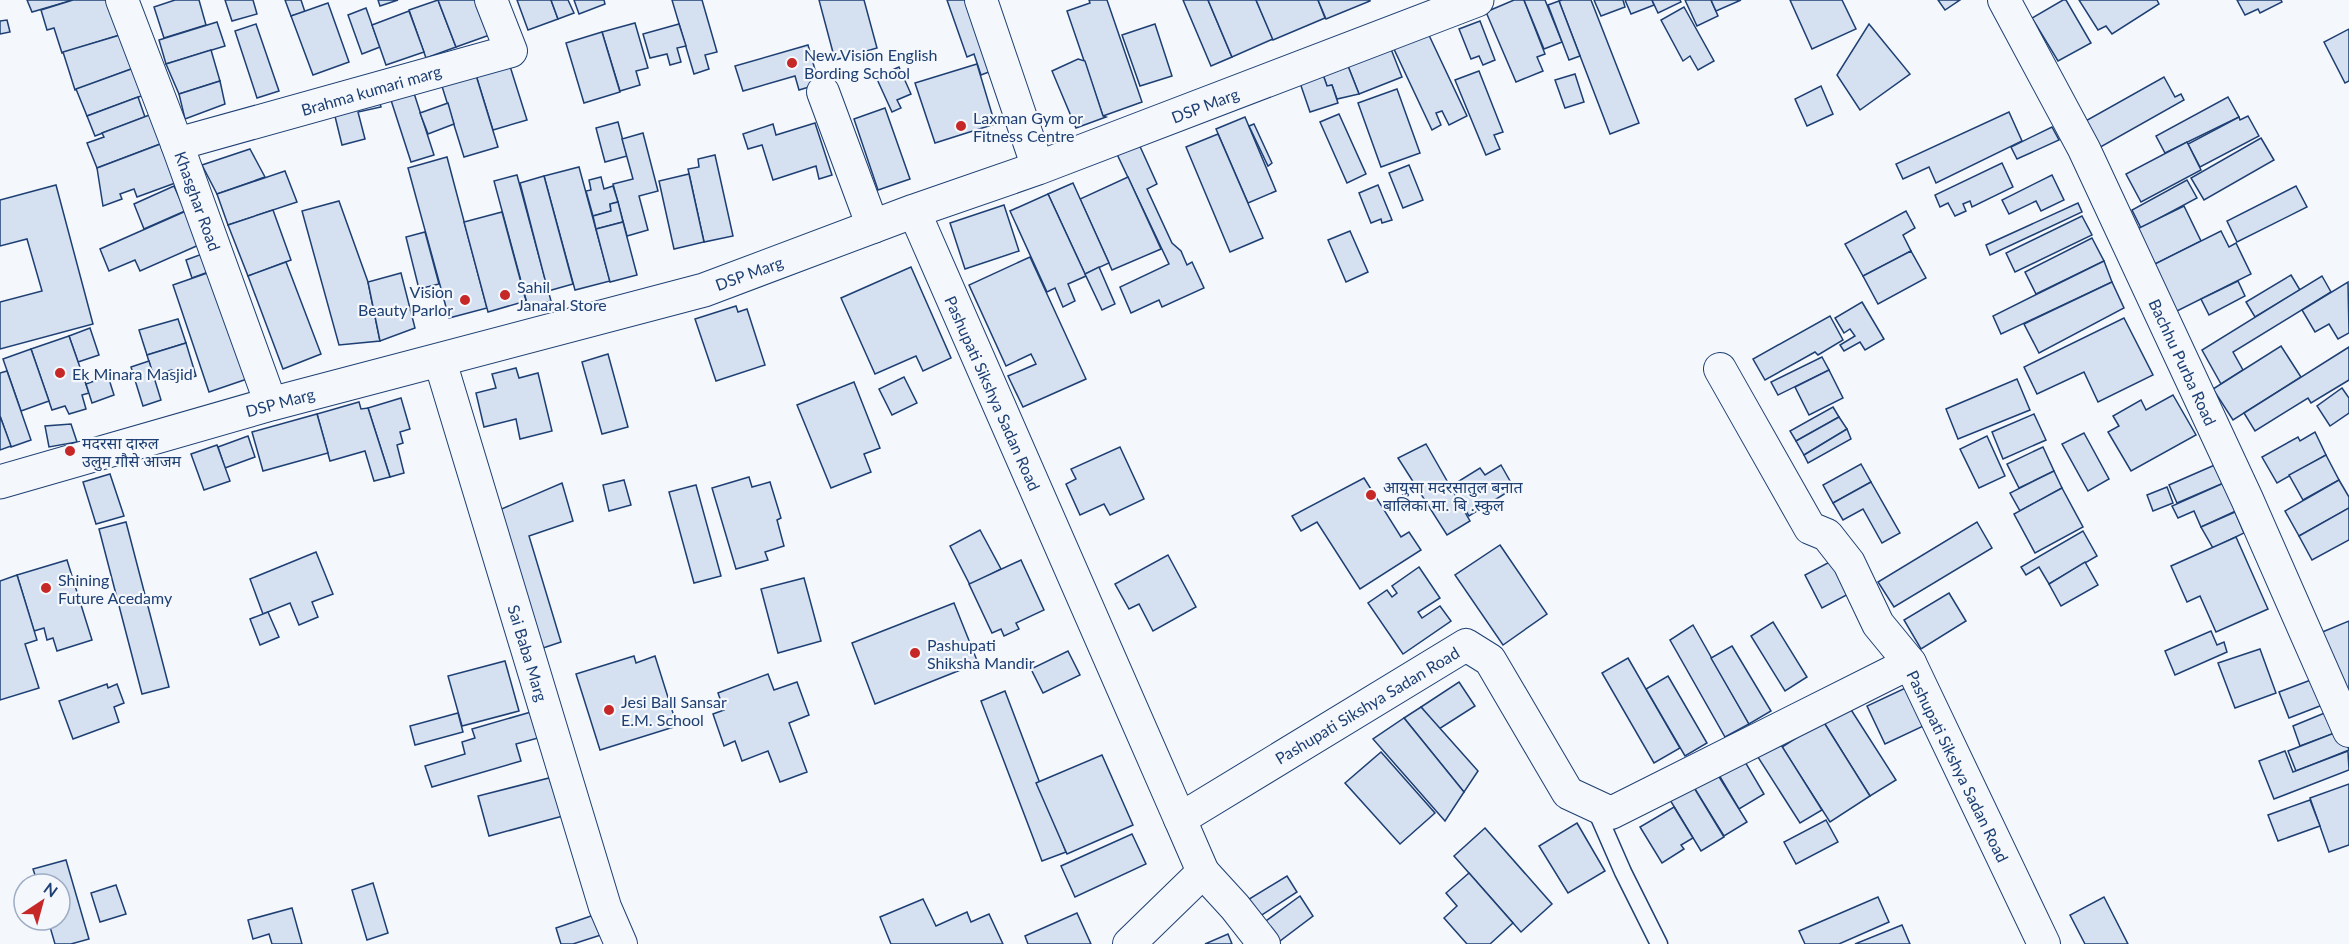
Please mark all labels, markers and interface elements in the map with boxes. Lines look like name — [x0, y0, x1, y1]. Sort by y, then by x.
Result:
place label: New Vision English Bording School — [804, 45, 937, 82]
marker: New Vision English Bording School — [785, 56, 799, 70]
street label: Brahma kumari marg — [299, 61, 443, 119]
street label: DSP Marg — [1169, 83, 1241, 127]
place label: Laxman Gym or Fitness Centre — [973, 108, 1083, 145]
marker: Laxman Gym or Fitness Centre — [954, 119, 968, 133]
street label: Khasghar Road — [171, 149, 225, 253]
street label: DSP Marg — [713, 252, 785, 294]
place label: Sahil Janaral Store — [517, 277, 607, 314]
place label: Vision Beauty Parlor — [358, 282, 453, 319]
marker: Sahil Janaral Store — [498, 288, 512, 302]
marker: Vision Beauty Parlor — [458, 293, 472, 307]
street label: Pashupati Sikshya Sadan Road — [941, 293, 1045, 493]
street label: Bachhu Purba Road — [2145, 296, 2221, 428]
place label: Ek Minara Masjid — [72, 364, 193, 383]
marker: Ek Minara Masjid — [53, 366, 67, 380]
street label: DSP Marg — [243, 384, 317, 420]
place label: मदरसा दारुल उलुम गाैसे आजम — [82, 433, 182, 472]
marker: मदरसा दारुल उलुम गाैसे आजम — [63, 444, 77, 458]
place label: आयुसा मदरसातुल बनात बालिका मा. बि .स्कुल — [1383, 477, 1523, 516]
marker: आयुसा मदरसातुल बनात बालिका मा. बि .स्कुल — [1364, 488, 1378, 502]
place label: Shining Future Acedamy — [58, 570, 173, 607]
marker: Shining Future Acedamy — [39, 581, 53, 595]
street label: Sai Baba Marg — [504, 602, 552, 704]
place label: Pashupati Shiksha Mandir — [927, 635, 1035, 672]
street label: Pashupati Sikshya Sadan Road — [1272, 642, 1462, 768]
marker: Pashupati Shiksha Mandir — [908, 646, 922, 660]
street label: Pashupati Sikshya Sadan Road — [1903, 667, 2013, 865]
place label: Jesi Ball Sansar E.M. School — [621, 692, 727, 729]
marker: Jesi Ball Sansar E.M. School — [602, 703, 616, 717]
north arrow — [12, 872, 72, 932]
text: N — [41, 878, 62, 901]

